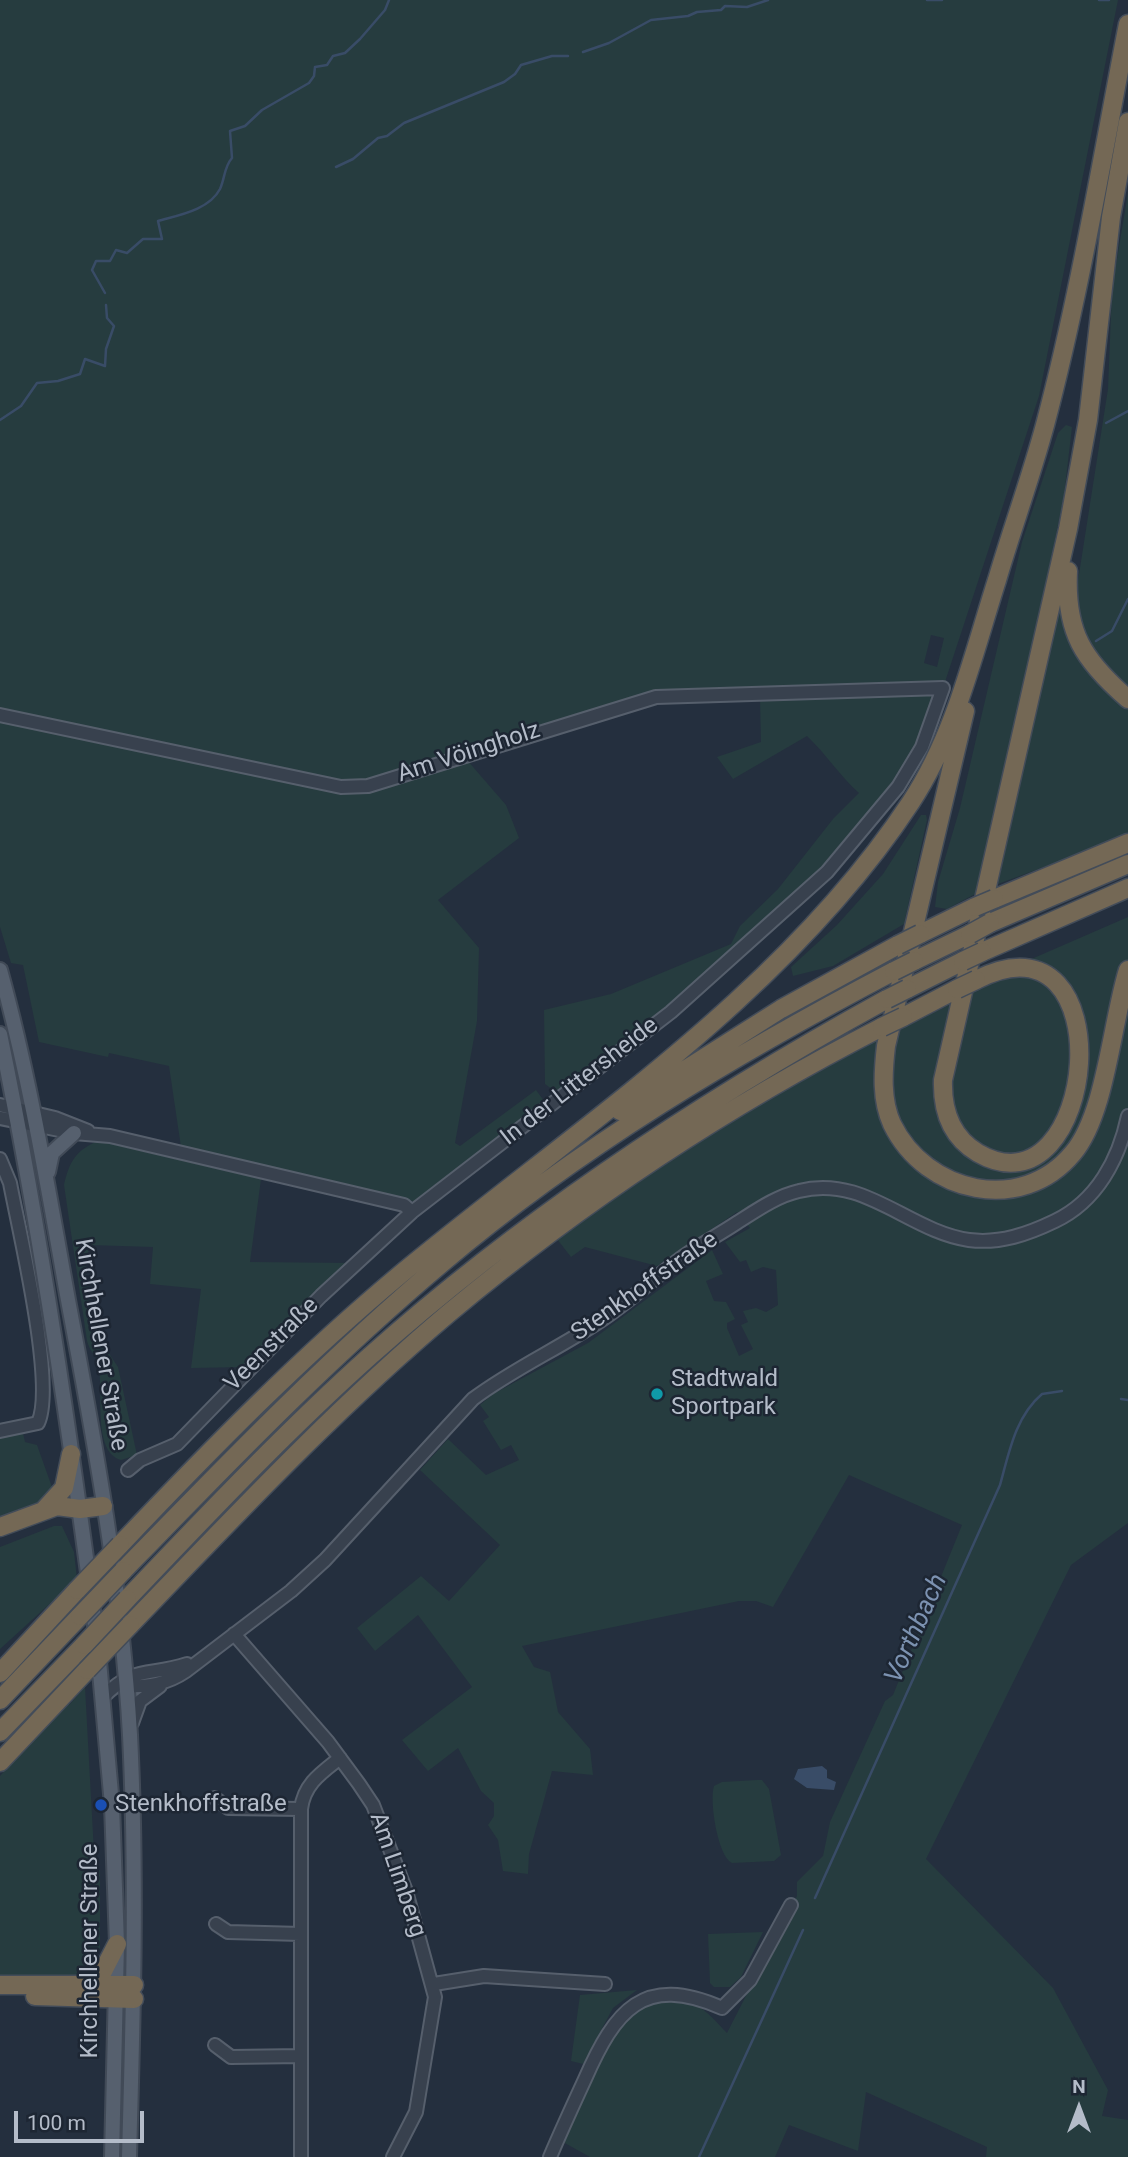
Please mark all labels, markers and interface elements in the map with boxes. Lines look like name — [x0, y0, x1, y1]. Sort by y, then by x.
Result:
street label: Am Vöingholz — [394, 716, 544, 790]
street label: In der Littersheide — [496, 1012, 664, 1152]
street label: Stenkhoffstraße — [566, 1226, 724, 1348]
street label: Kirchhellener Straße — [67, 1237, 133, 1453]
street label: Veenstraße — [219, 1292, 325, 1398]
place label: Stadtwald Sportpark — [671, 1366, 778, 1422]
marker: Stadtwald Sportpark — [649, 1386, 665, 1402]
water label: Vorthbach — [879, 1570, 955, 1688]
place label: Stenkhoffstraße — [115, 1791, 287, 1819]
marker: Stenkhoffstraße — [93, 1797, 109, 1813]
street label: Am Limberg — [362, 1809, 432, 1941]
street label: Kirchhellener Straße — [77, 1844, 105, 2058]
north arrow — [1044, 2073, 1114, 2143]
text: N — [1072, 2075, 1086, 2098]
scale bar — [18, 2098, 147, 2142]
text: 100 m — [27, 2111, 86, 2135]

